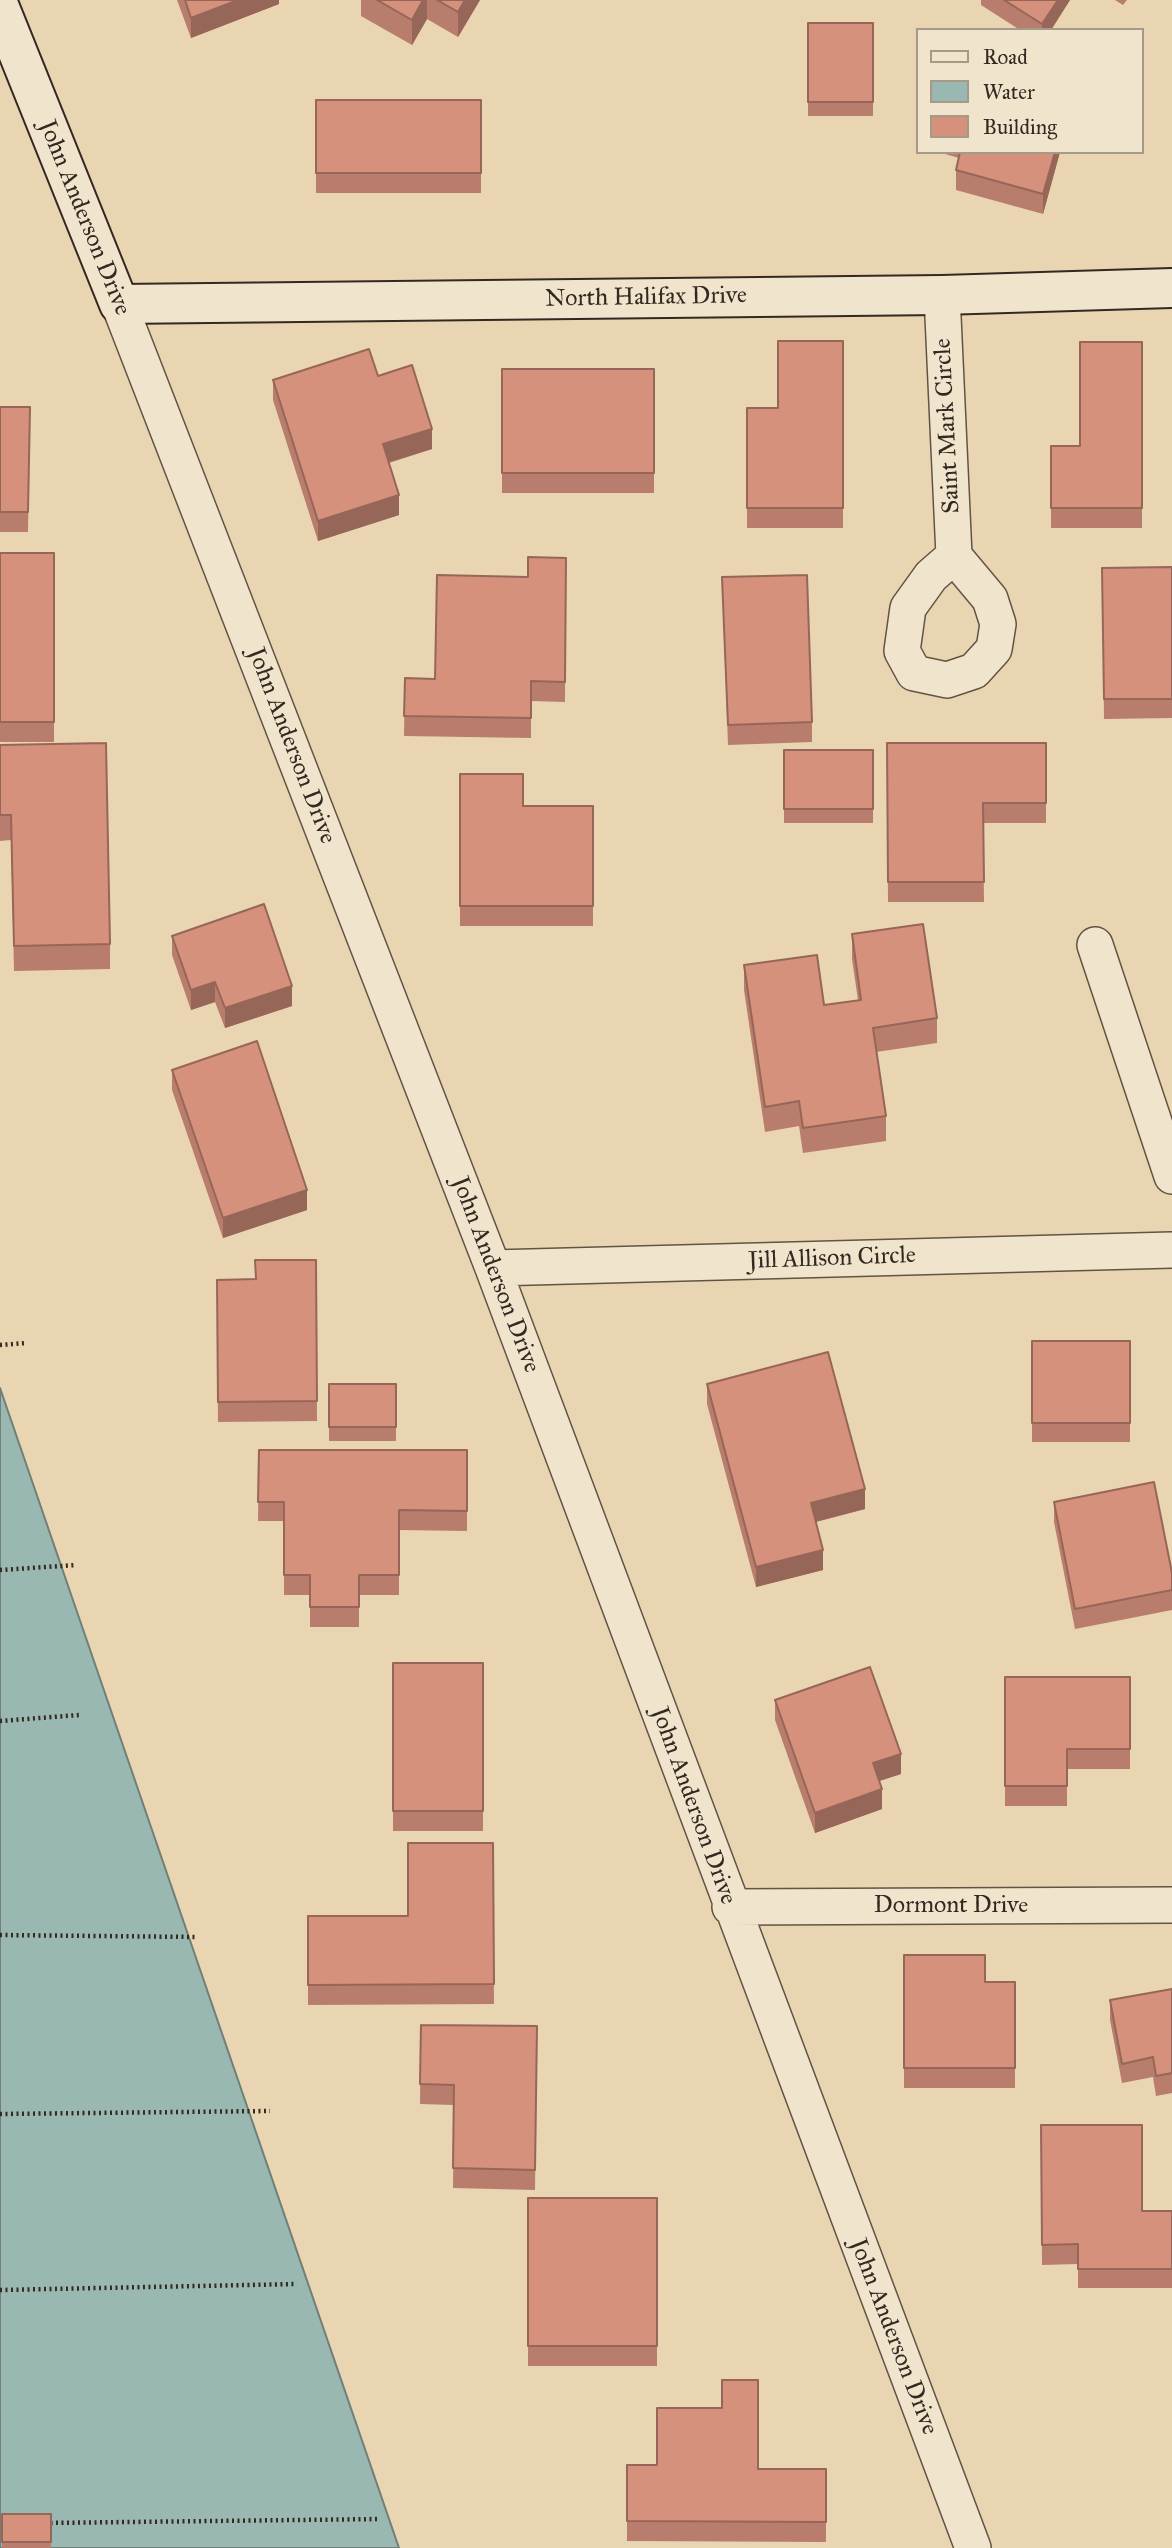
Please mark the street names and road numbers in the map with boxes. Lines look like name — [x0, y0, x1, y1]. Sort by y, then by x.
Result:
street label: John Anderson Drive — [32, 116, 136, 320]
street label: North Halifax Drive — [545, 282, 747, 314]
street label: Saint Mark Circle — [929, 338, 967, 514]
street label: John Anderson Drive — [240, 644, 342, 848]
street label: John Anderson Drive — [444, 1173, 546, 1377]
street label: Jill Allison Circle — [748, 1242, 916, 1276]
street label: John Anderson Drive — [644, 1703, 742, 1909]
street label: Dormont Drive — [874, 1892, 1028, 1920]
street label: John Anderson Drive — [842, 2235, 944, 2439]

